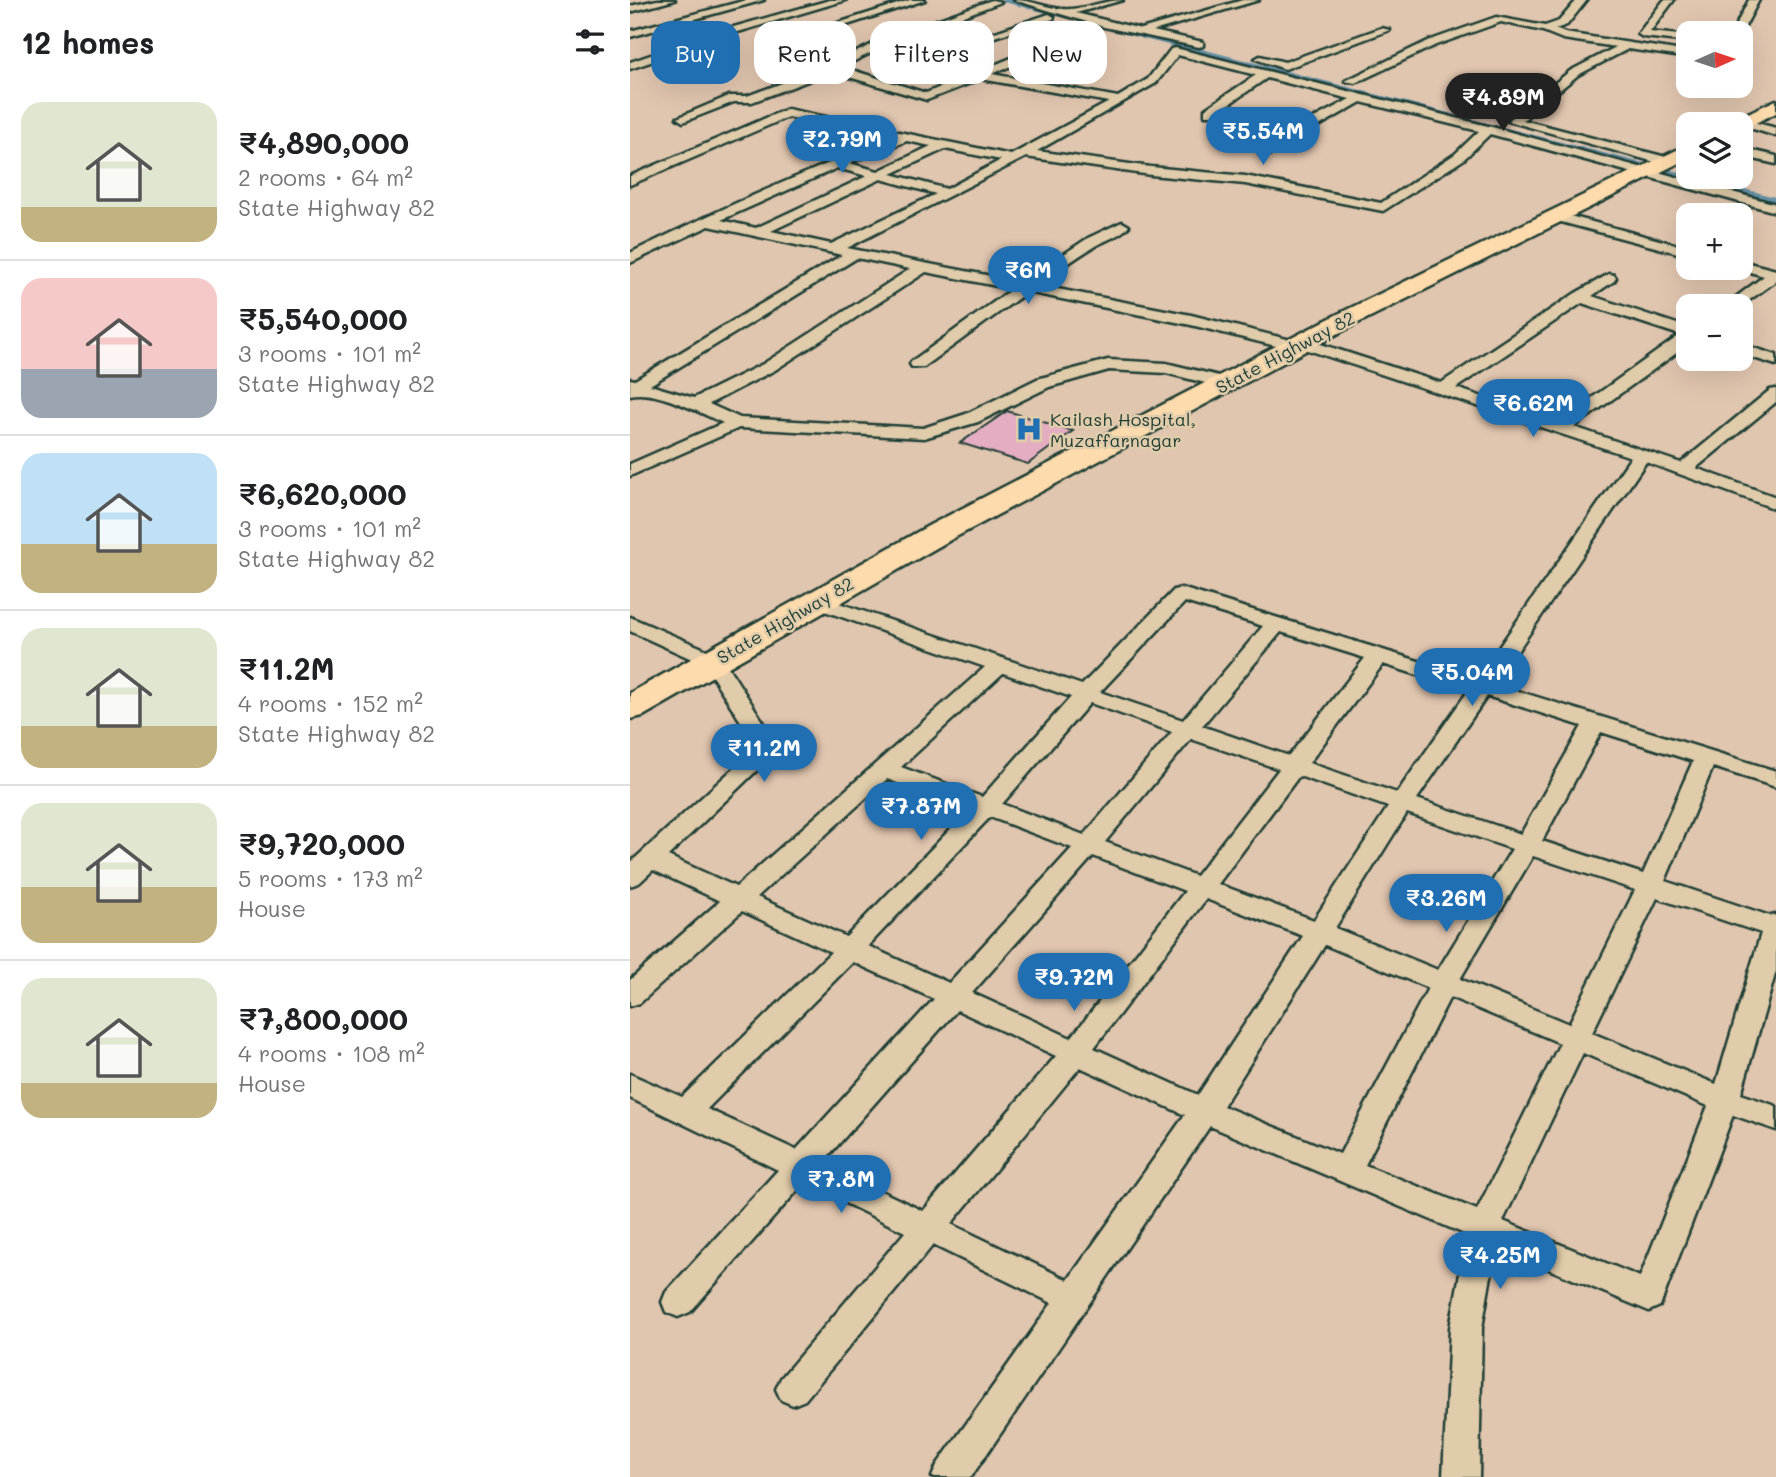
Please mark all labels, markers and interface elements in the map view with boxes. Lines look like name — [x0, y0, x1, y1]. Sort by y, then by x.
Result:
chip: Buy — [651, 21, 740, 84]
chip: Rent — [754, 21, 856, 84]
chip: Filters — [870, 21, 994, 84]
chip: New — [1008, 21, 1107, 84]
north arrow — [1676, 21, 1754, 98]
map controls — [1676, 21, 1753, 371]
text: 12 homes — [21, 22, 154, 62]
icon: filters — [571, 23, 609, 61]
pin: ₹4.89M — [1446, 74, 1560, 133]
text: ₹4.89M — [1461, 81, 1545, 111]
pin: ₹5.54M — [1206, 108, 1320, 167]
button: layers — [1676, 112, 1753, 189]
text: ₹5.54M — [1222, 115, 1304, 145]
pin: ₹2.79M — [785, 116, 899, 175]
text: ₹4,890,000 — [238, 122, 409, 162]
text: ₹2.79M — [802, 123, 882, 153]
icon: home — [77, 130, 161, 214]
text: 2 rooms · 64 m² — [238, 162, 413, 192]
text: State Highway 82 — [238, 192, 435, 222]
button: + — [1676, 203, 1753, 280]
pin: ₹6M — [994, 246, 1062, 306]
text: ₹6M — [1004, 254, 1052, 284]
button: − — [1676, 294, 1753, 371]
text: ₹5,540,000 — [238, 298, 408, 338]
street label: State Highway 82 — [1211, 305, 1359, 399]
icon: home — [77, 306, 161, 390]
text: 3 rooms · 101 m² — [238, 338, 421, 368]
text: State Highway 82 — [238, 368, 435, 398]
pin: ₹6.62M — [1476, 380, 1590, 439]
text: ₹6.62M — [1492, 387, 1574, 417]
place label: Kailash Hospital, Muzaffarnagar — [1050, 407, 1196, 452]
hospital icon: Kailash Hospital, Muzaffarnagar — [1014, 414, 1044, 444]
text: ₹6,620,000 — [238, 473, 407, 513]
icon: home — [77, 481, 161, 565]
text: 3 rooms · 101 m² — [238, 513, 421, 543]
text: State Highway 82 — [238, 543, 435, 573]
street label: State Highway 82 — [712, 571, 858, 669]
text: ₹11.2M — [238, 648, 335, 688]
pin: ₹5.04M — [1415, 648, 1529, 708]
icon: home — [77, 656, 161, 740]
text: ₹5.04M — [1430, 656, 1514, 686]
text: 4 rooms · 152 m² — [238, 688, 423, 718]
text: State Highway 82 — [238, 718, 435, 748]
pin: ₹11.2M — [707, 724, 821, 784]
text: ₹11.2M — [727, 732, 801, 762]
pin: ₹7.87M — [864, 782, 978, 842]
text: ₹7.87M — [881, 790, 961, 820]
text: ₹9,720,000 — [238, 823, 405, 863]
icon: home — [77, 831, 161, 915]
text: 5 rooms · 173 m² — [238, 863, 423, 893]
pin: ₹3.26M — [1389, 874, 1503, 934]
text: ₹3.26M — [1405, 882, 1487, 912]
text: House — [238, 893, 306, 923]
pin: ₹9.72M — [1017, 954, 1131, 1013]
text: ₹9.72M — [1034, 961, 1114, 991]
text: ₹7,800,000 — [238, 998, 408, 1038]
icon: home — [77, 1006, 161, 1090]
text: 4 rooms · 108 m² — [238, 1038, 425, 1068]
text: House — [238, 1068, 306, 1098]
pin: ₹7.8M — [792, 1156, 890, 1215]
text: ₹7.8M — [807, 1163, 875, 1193]
pin: ₹4.25M — [1443, 1232, 1557, 1291]
text: ₹4.25M — [1459, 1239, 1541, 1269]

